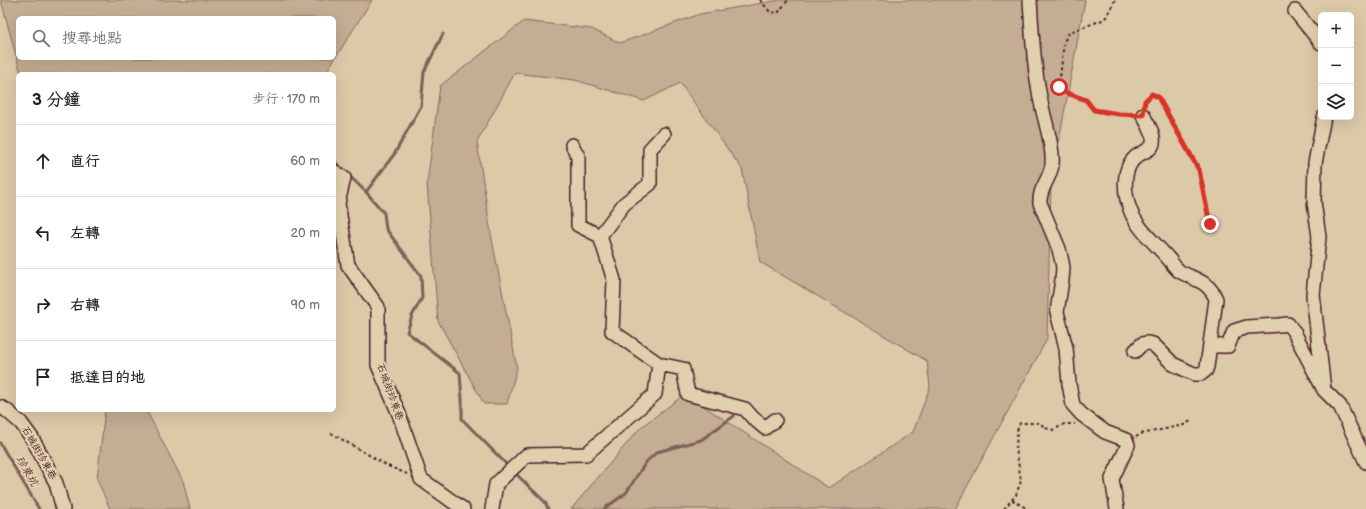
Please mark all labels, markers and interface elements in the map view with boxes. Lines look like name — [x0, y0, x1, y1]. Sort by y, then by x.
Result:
map controls — [1318, 12, 1354, 120]
button: + — [1318, 12, 1354, 48]
search box — [16, 16, 336, 60]
icon: search — [30, 27, 52, 49]
text: 搜尋地點 — [62, 29, 122, 48]
button: − — [1318, 48, 1354, 84]
route start — [1050, 78, 1068, 96]
button: layers — [1318, 84, 1354, 120]
text: 3 分鐘 — [32, 90, 81, 110]
text: 步行 · 170 m — [252, 91, 320, 107]
icon: ahead — [32, 150, 54, 172]
text: 直行 — [70, 152, 100, 171]
text: 60 m — [290, 153, 320, 169]
route end — [1201, 215, 1219, 233]
icon: left — [32, 222, 54, 244]
text: 左轉 — [70, 224, 100, 243]
text: 20 m — [290, 225, 320, 241]
icon: right — [32, 294, 54, 316]
text: 右轉 — [70, 296, 100, 315]
text: 90 m — [291, 297, 320, 313]
street label: 石城街珍東巷 — [374, 362, 406, 423]
icon: arrive — [32, 366, 54, 388]
text: 抵達目的地 — [70, 368, 145, 387]
street label: 石城街珍東巷 — [19, 424, 60, 483]
water label: 珍東坑 — [13, 453, 41, 489]

